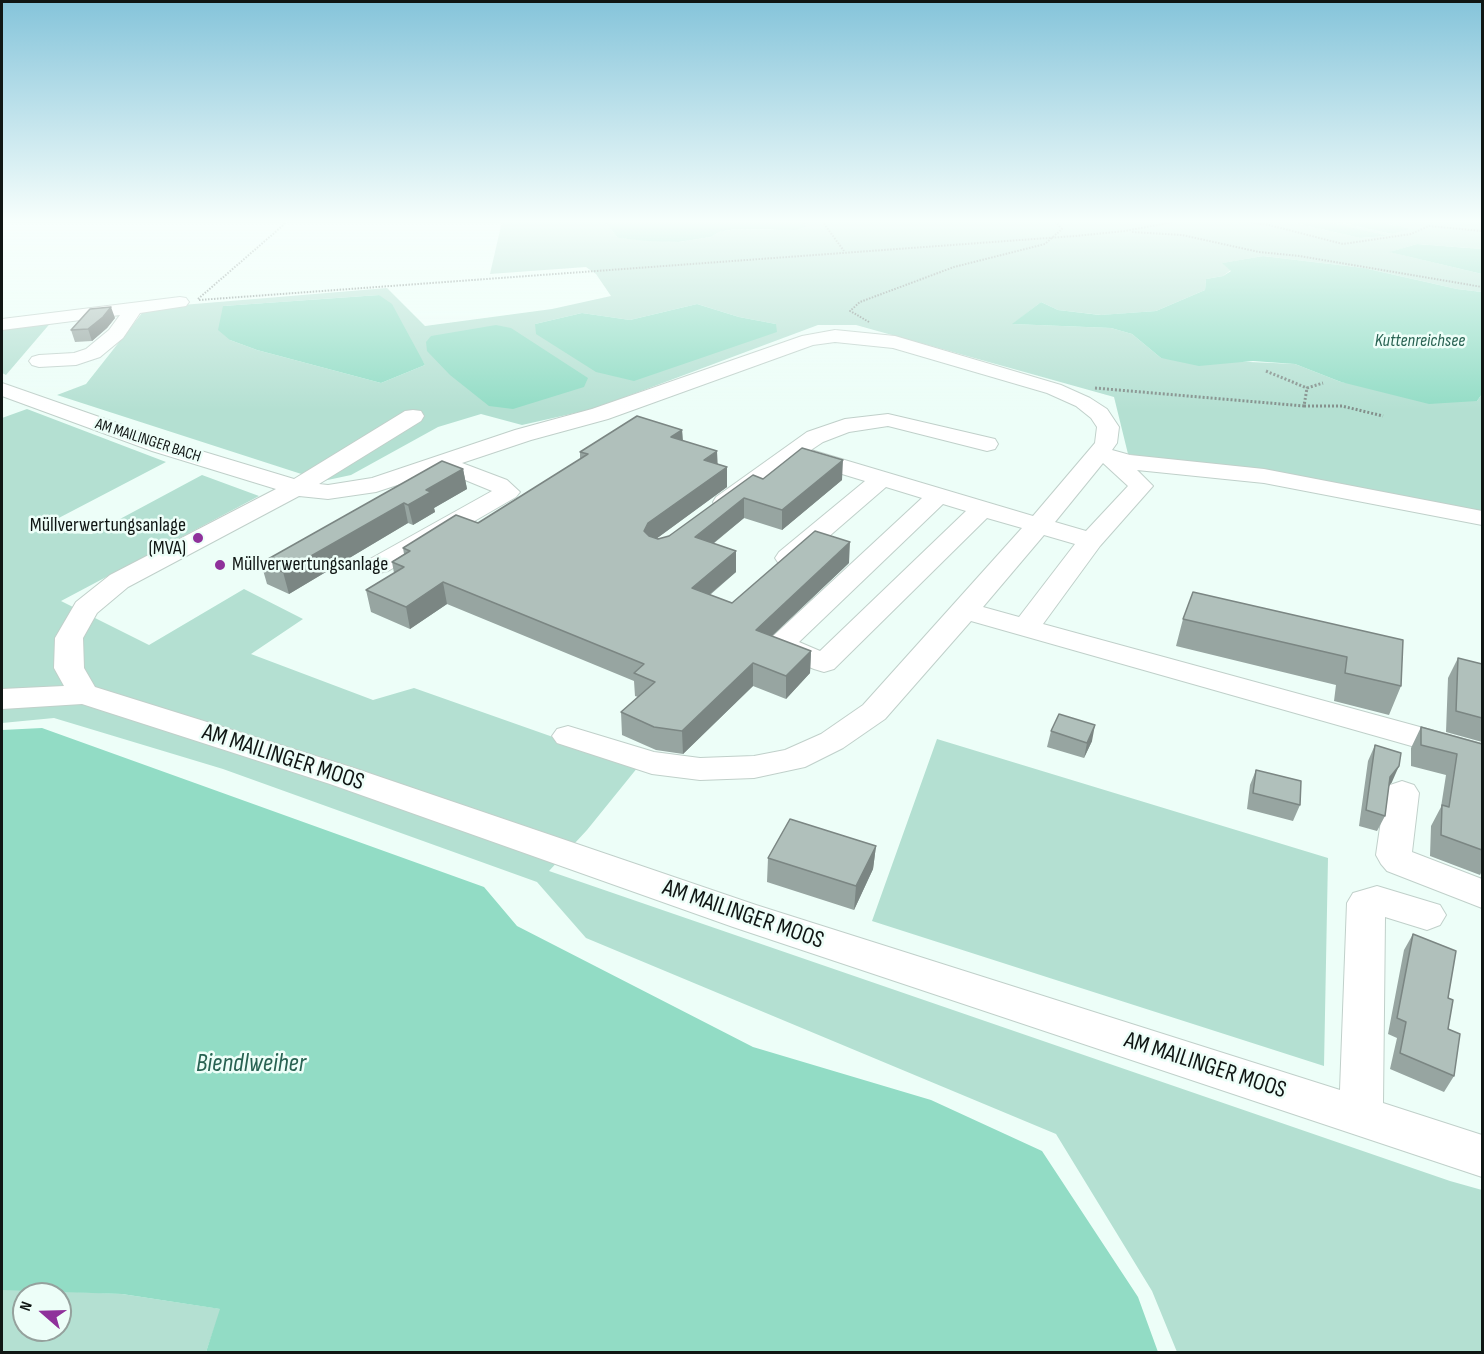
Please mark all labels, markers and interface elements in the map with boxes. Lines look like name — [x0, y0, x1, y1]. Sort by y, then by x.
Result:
water label: Kuttenreichsee — [1375, 330, 1465, 352]
street label: AM MAILINGER BACH — [93, 415, 203, 467]
place label: Müllverwertungsanlage (MVA) — [30, 514, 186, 561]
marker: Müllverwertungsanlage (MVA) — [191, 531, 205, 545]
place label: Müllverwertungsanlage — [232, 553, 388, 577]
marker: Müllverwertungsanlage — [213, 558, 227, 572]
street label: AM MAILINGER MOOS — [198, 718, 368, 798]
street label: AM MAILINGER MOOS — [659, 874, 827, 956]
street label: AM MAILINGER MOOS — [1120, 1026, 1290, 1106]
water label: Biendlweiher — [196, 1048, 306, 1080]
north arrow — [12, 1282, 72, 1342]
text: N — [16, 1299, 37, 1314]

